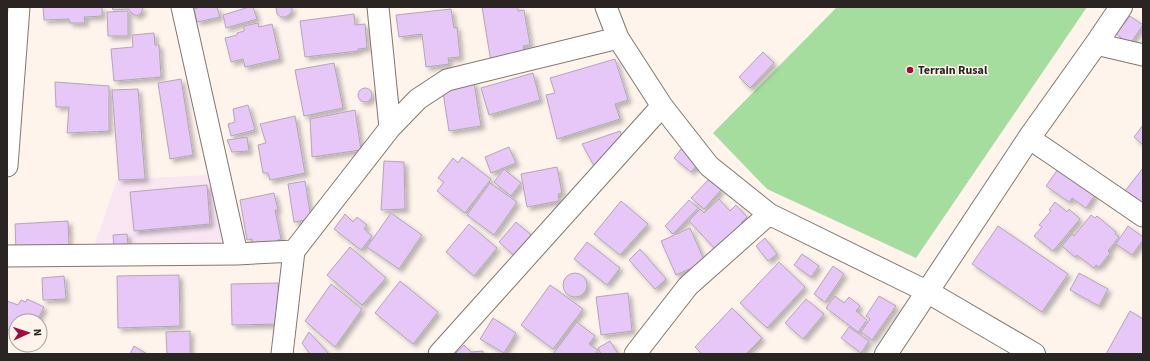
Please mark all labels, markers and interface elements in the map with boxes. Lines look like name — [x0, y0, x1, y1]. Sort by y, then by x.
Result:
place label: Terrain Rusal — [918, 62, 988, 79]
marker: Terrain Rusal — [905, 65, 915, 75]
north arrow — [8, 313, 48, 353]
text: N — [30, 328, 45, 337]

